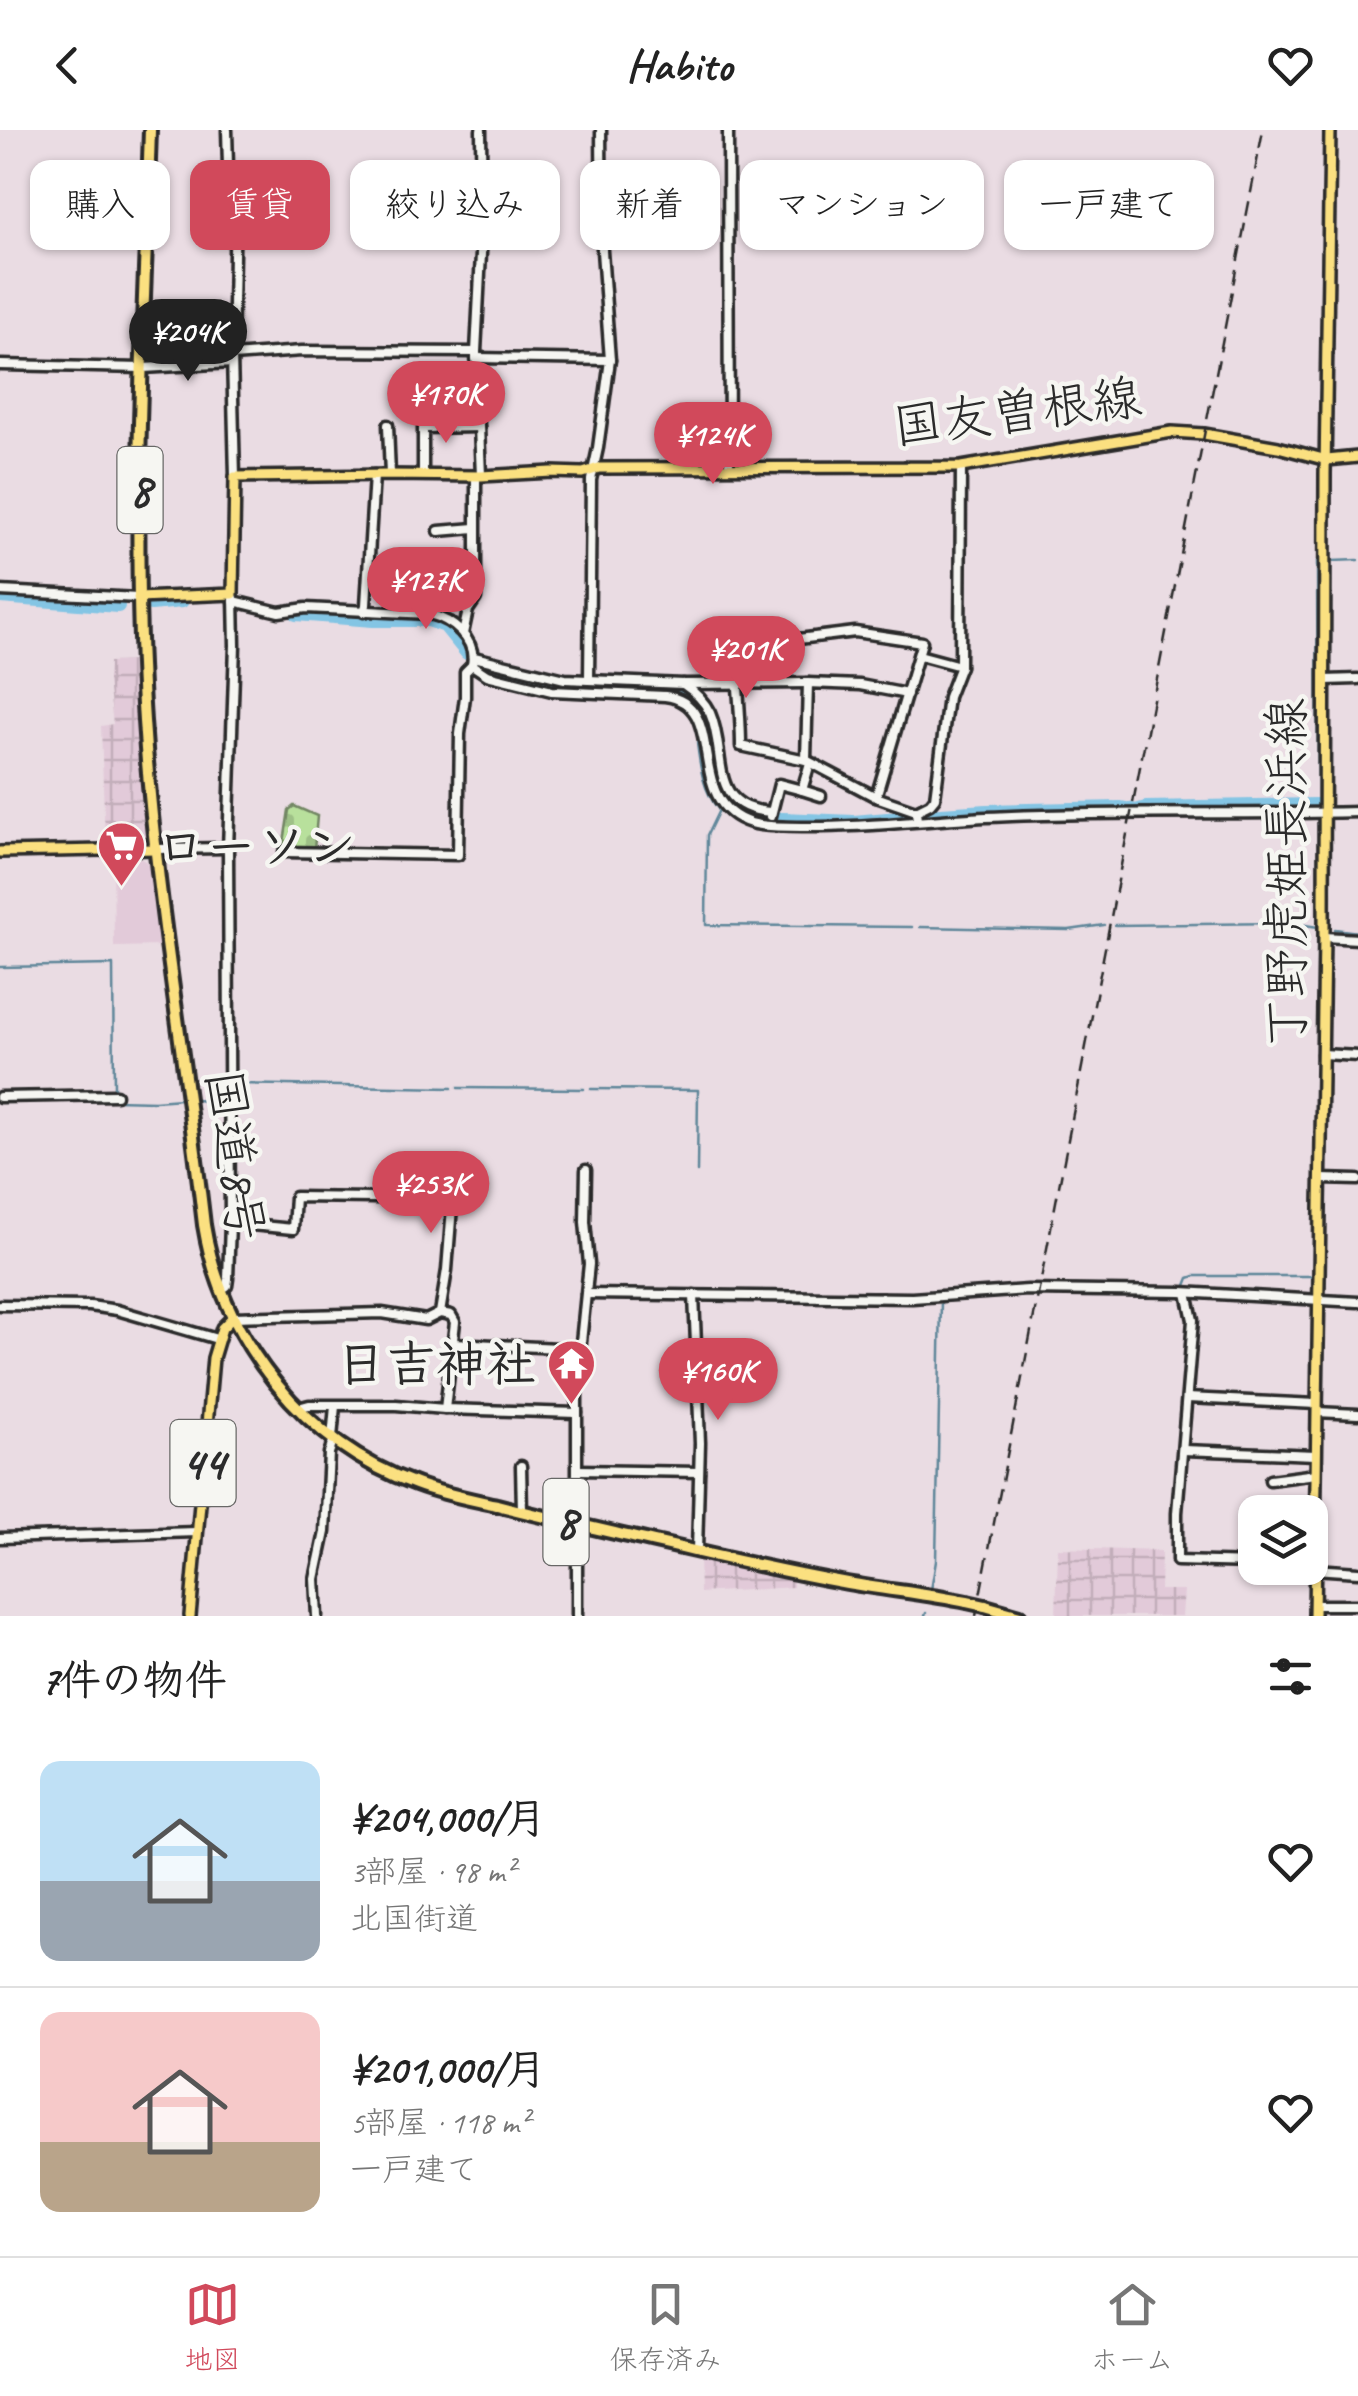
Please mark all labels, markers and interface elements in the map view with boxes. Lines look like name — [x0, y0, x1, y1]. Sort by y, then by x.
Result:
text: Habito — [626, 37, 732, 94]
icon: back — [40, 38, 95, 93]
icon: heart — [1263, 38, 1318, 93]
chip: 購入 — [30, 160, 170, 250]
chip: 賃貸 — [190, 160, 330, 250]
chip: 絞り込み — [350, 160, 560, 250]
chip: 新着 — [580, 160, 720, 250]
chip: マンション — [740, 160, 984, 250]
chip: 一戸建て — [1004, 160, 1214, 250]
pin: ¥204K — [118, 299, 258, 384]
text: ¥204K — [151, 311, 225, 352]
pin: ¥170K — [376, 361, 516, 446]
street label: 国友曽根線 — [889, 366, 1145, 458]
text: ¥170K — [409, 373, 483, 414]
pin: ¥124K — [643, 402, 783, 487]
text: ¥124K — [676, 414, 750, 455]
road number: 8 — [118, 447, 162, 533]
pin: ¥127K — [356, 547, 496, 632]
text: ¥127K — [389, 559, 463, 600]
pin: ¥201K — [676, 616, 816, 701]
text: ¥201K — [709, 628, 783, 669]
street label: 丁野虎姫長浜線 — [1255, 698, 1318, 1048]
place label: ローソン — [156, 815, 356, 878]
supermarket icon: ローソン — [95, 820, 147, 888]
street label: 国道8号 — [192, 1065, 278, 1245]
pin: ¥253K — [361, 1151, 501, 1236]
text: ¥253K — [394, 1163, 468, 1204]
place label: 日吉神社 — [336, 1333, 536, 1396]
temple icon: 日吉神社 — [545, 1338, 597, 1406]
pin: ¥160K — [648, 1338, 788, 1423]
text: ¥160K — [681, 1350, 755, 1391]
road number: 44 — [170, 1420, 236, 1506]
road number: 8 — [544, 1479, 588, 1565]
map controls — [1238, 1495, 1328, 1585]
button: layers — [1238, 1495, 1328, 1585]
icon: filters — [1263, 1649, 1318, 1704]
text: 7件の物件 — [40, 1654, 227, 1707]
text: ¥204,000/月 — [350, 1792, 546, 1845]
icon: home — [120, 1801, 240, 1921]
icon: heart — [1263, 1834, 1318, 1889]
text: 3部屋 · 98 m² — [350, 1851, 515, 1892]
text: 北国街道 — [350, 1898, 478, 1939]
text: ¥201,000/月 — [350, 2043, 546, 2096]
icon: home — [120, 2052, 240, 2172]
icon: heart — [1263, 2085, 1318, 2140]
text: 5部屋 · 118 m² — [350, 2102, 529, 2143]
text: 一戸建て — [350, 2149, 478, 2190]
tab: 地図 — [185, 2277, 241, 2377]
tab: 保存済み — [610, 2277, 722, 2377]
tab: ホーム — [1091, 2277, 1173, 2377]

